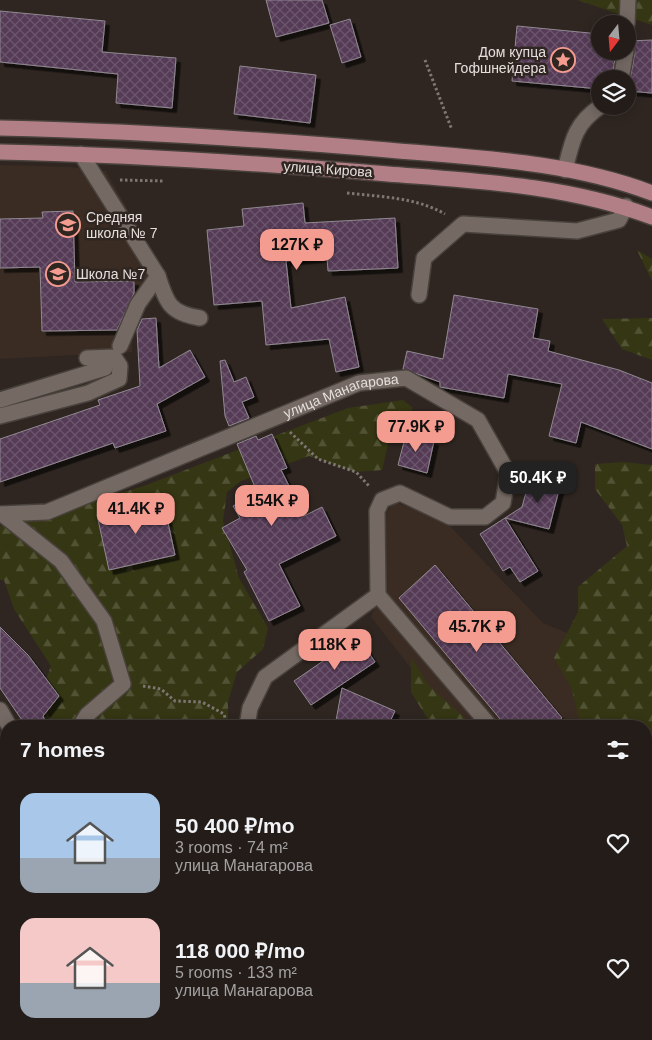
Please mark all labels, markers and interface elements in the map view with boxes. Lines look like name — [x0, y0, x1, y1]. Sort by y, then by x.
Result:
north arrow — [591, 15, 636, 60]
map controls — [591, 15, 636, 115]
place label: Дом купца Гофшнейдера — [454, 44, 546, 76]
place icon: Дом купца Гофшнейдера — [550, 47, 576, 73]
button: layers — [591, 70, 636, 115]
street label: улица Кирова — [283, 158, 373, 180]
place label: Средняя школа № 7 — [86, 209, 158, 241]
school or university icon: Средняя школа № 7 — [55, 212, 81, 238]
pin: 127K ₽ — [256, 228, 338, 271]
text: 127K ₽ — [271, 236, 323, 253]
school or university icon: Школа №7 — [45, 261, 71, 287]
place label: Школа №7 — [76, 266, 145, 282]
street label: улица Манагарова — [281, 371, 400, 421]
pin: 77.9K ₽ — [370, 410, 462, 453]
text: 77.9K ₽ — [388, 418, 444, 435]
pin: 50.4K ₽ — [492, 462, 584, 504]
text: 50.4K ₽ — [510, 469, 566, 486]
pin: 154K ₽ — [231, 484, 313, 527]
pin: 41.4K ₽ — [90, 492, 182, 535]
text: 154K ₽ — [246, 492, 298, 509]
text: 41.4K ₽ — [108, 500, 164, 517]
pin: 45.7K ₽ — [431, 610, 523, 653]
text: 45.7K ₽ — [449, 618, 505, 635]
pin: 118K ₽ — [294, 628, 376, 671]
text: 118K ₽ — [309, 636, 361, 653]
icon: filters — [604, 736, 632, 764]
text: 7 homes — [20, 738, 105, 761]
icon: home — [60, 813, 120, 873]
text: 50 400 ₽/mo — [175, 814, 295, 837]
icon: heart — [604, 829, 632, 857]
text: 3 rooms · 74 m² — [175, 839, 288, 856]
text: улица Манагарова — [175, 857, 313, 874]
icon: home — [60, 938, 120, 998]
text: 118 000 ₽/mo — [175, 939, 305, 962]
icon: heart — [604, 954, 632, 982]
text: 5 rooms · 133 m² — [175, 964, 297, 981]
text: улица Манагарова — [175, 982, 313, 999]

